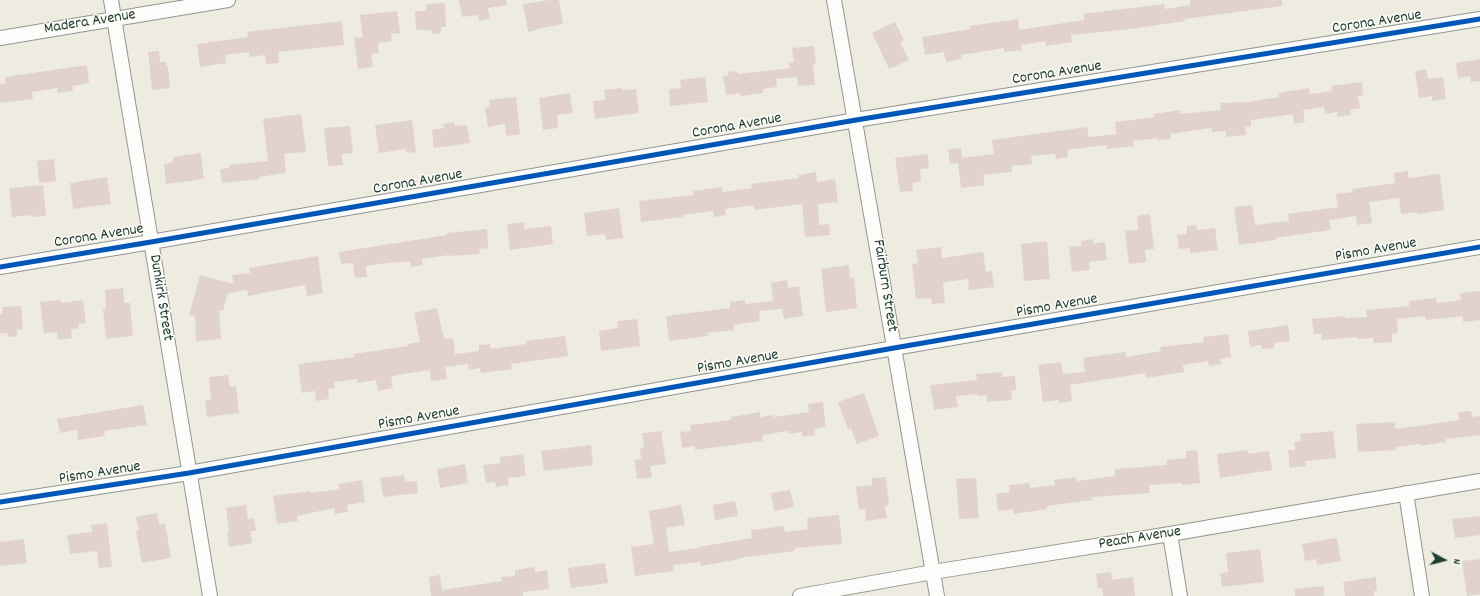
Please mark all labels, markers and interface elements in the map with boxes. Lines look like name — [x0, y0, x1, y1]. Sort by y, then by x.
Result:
street label: Madera Avenue — [43, 6, 137, 40]
street label: Corona Avenue — [1331, 6, 1423, 40]
street label: Corona Avenue — [1011, 57, 1103, 91]
street label: Corona Avenue — [691, 110, 783, 144]
street label: Corona Avenue — [372, 166, 464, 200]
street label: Corona Avenue — [53, 220, 145, 254]
street label: Pismo Avenue — [1334, 234, 1418, 268]
street label: Fairburn Street — [867, 238, 901, 334]
street label: Dunkirk Street — [144, 253, 176, 343]
street label: Pismo Avenue — [1015, 290, 1099, 324]
street label: Pismo Avenue — [696, 346, 780, 380]
street label: Pismo Avenue — [377, 402, 461, 436]
street label: Pismo Avenue — [58, 458, 142, 490]
street label: Peach Avenue — [1098, 523, 1182, 555]
north arrow — [1424, 540, 1464, 580]
text: N — [1448, 558, 1464, 565]

